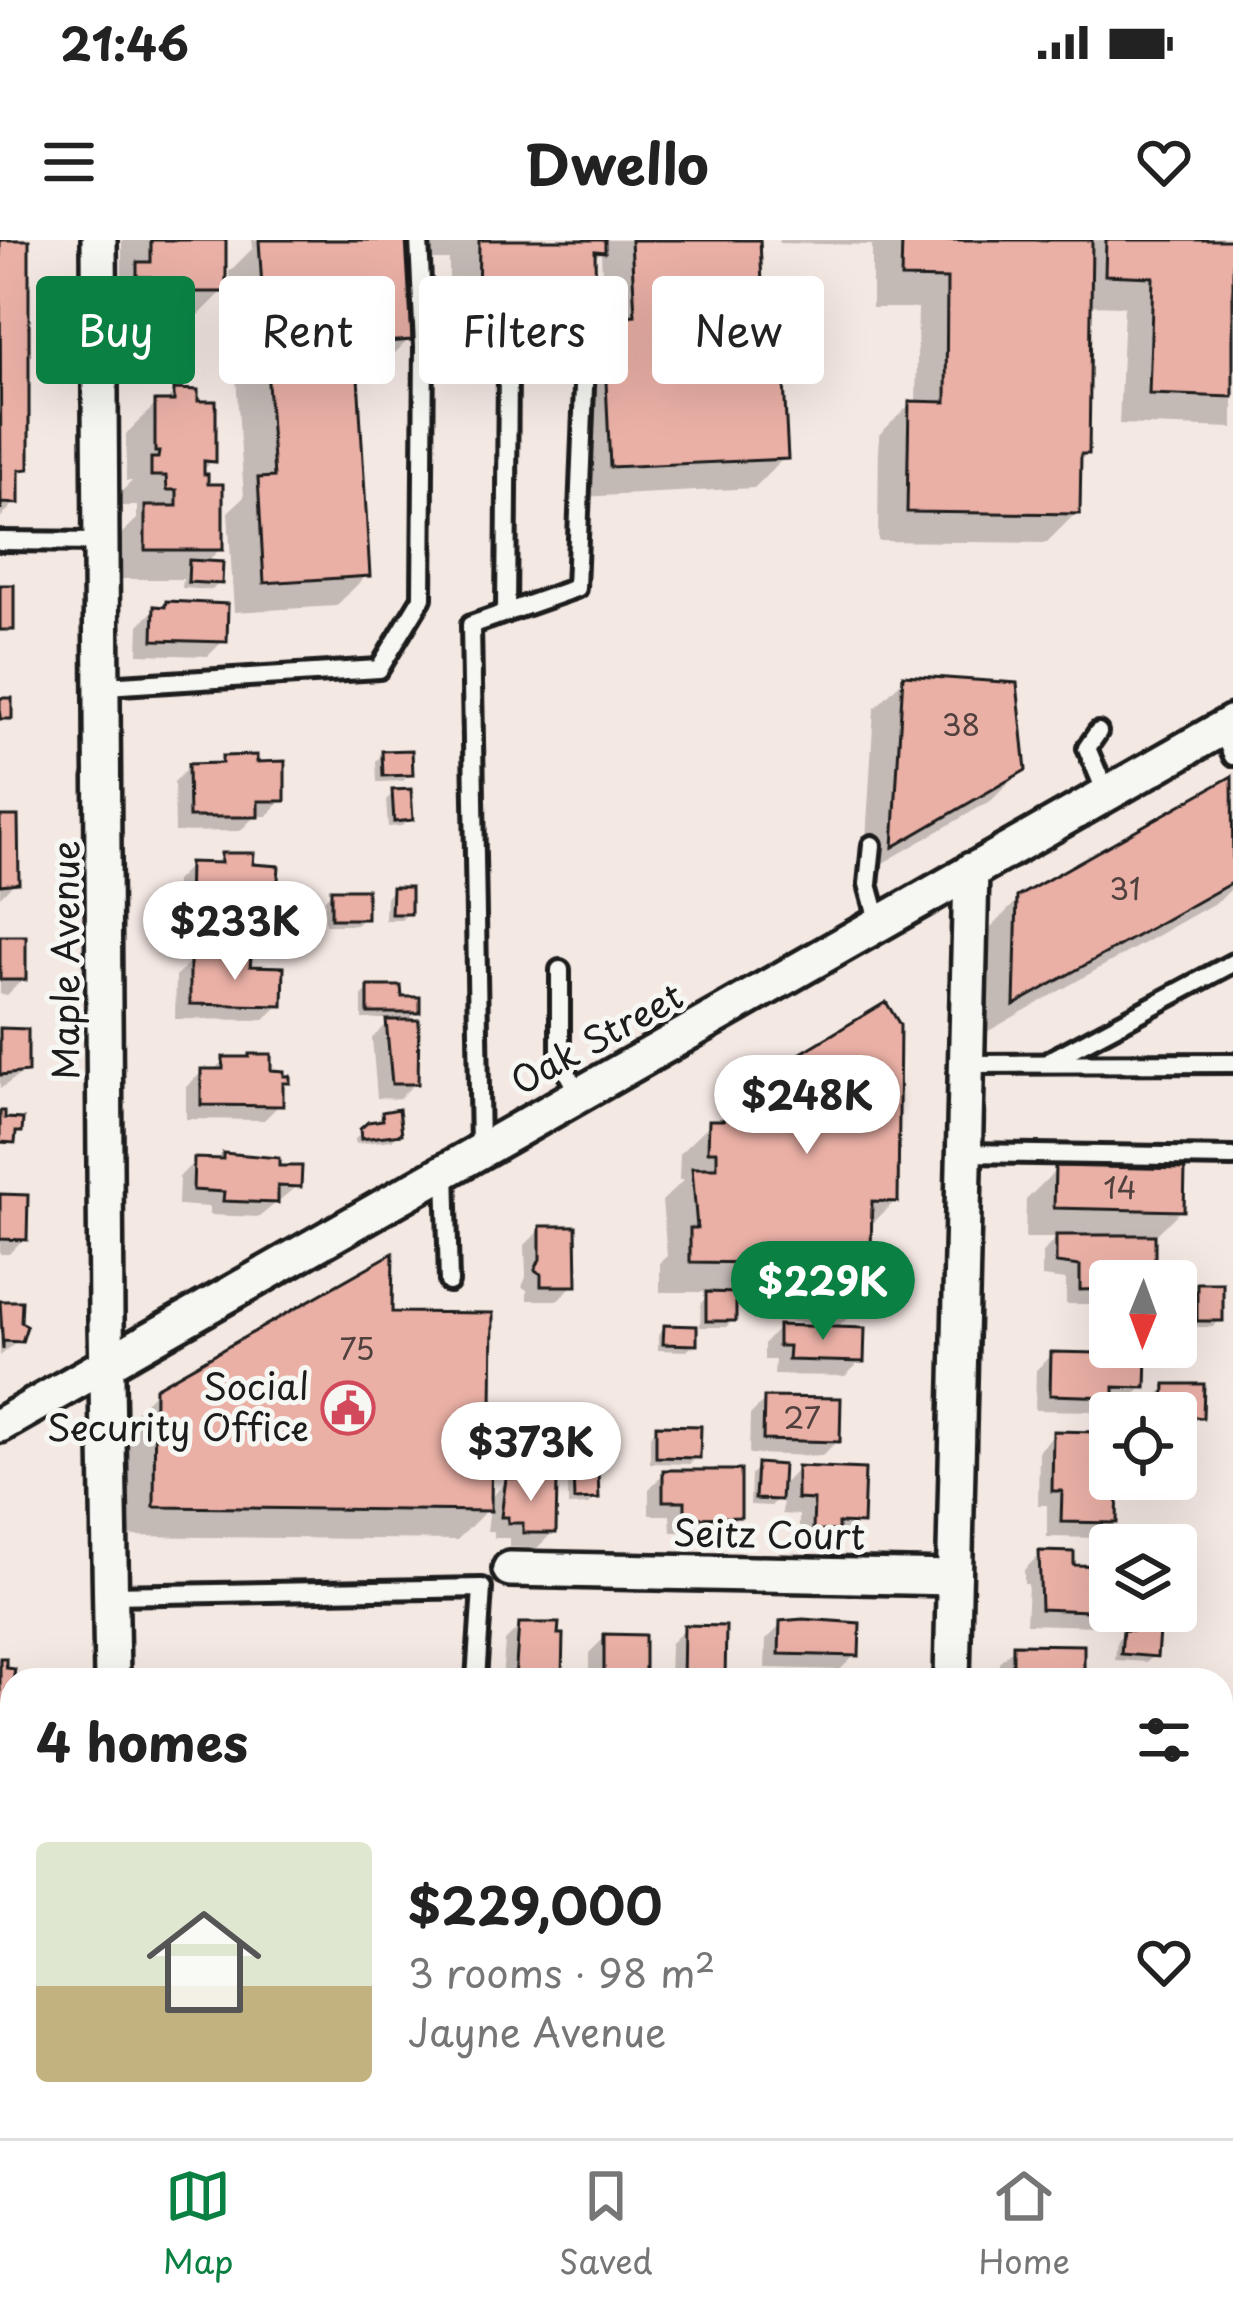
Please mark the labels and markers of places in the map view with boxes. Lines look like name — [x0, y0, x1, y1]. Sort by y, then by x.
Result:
pin: $233K — [151, 881, 319, 983]
pin: $248K — [723, 1055, 891, 1157]
pin: $229K — [739, 1241, 907, 1343]
place label: Social Security Office — [47, 1358, 309, 1453]
public building icon: Social Security Office — [320, 1380, 376, 1436]
pin: $373K — [447, 1402, 615, 1504]

